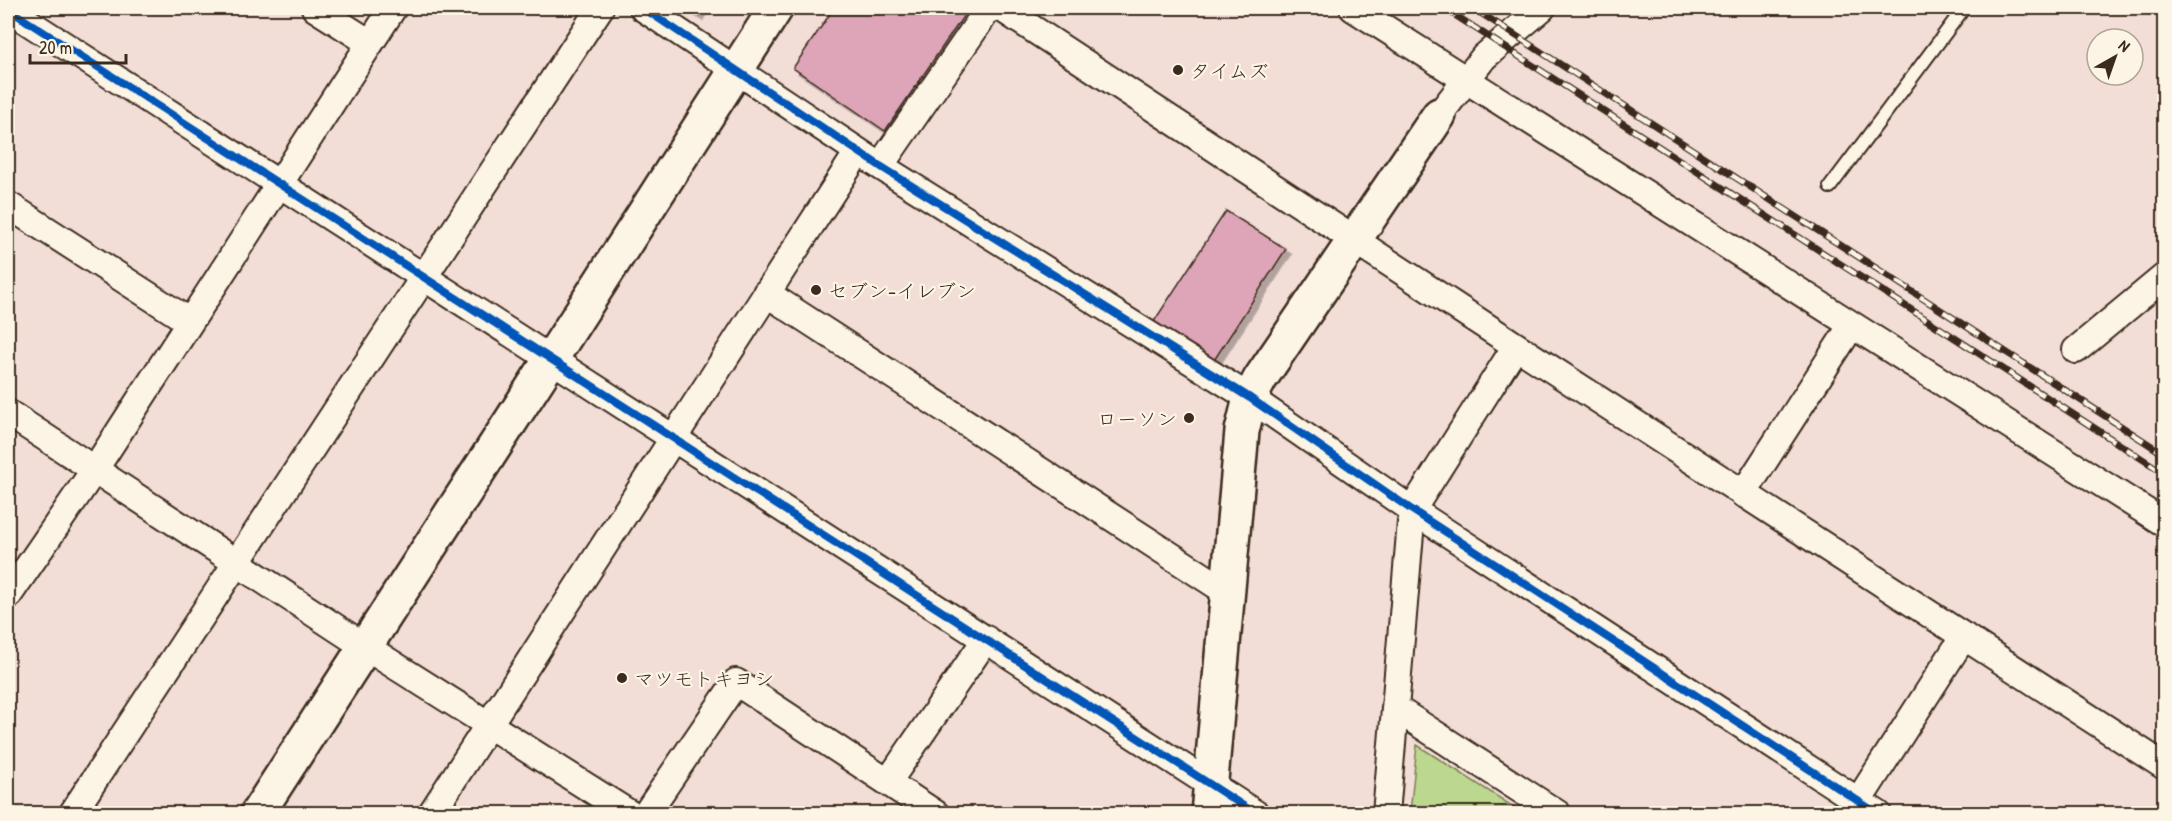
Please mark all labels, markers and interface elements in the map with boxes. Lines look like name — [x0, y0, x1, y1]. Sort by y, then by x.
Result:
scale bar — [30, 27, 126, 65]
north arrow — [2085, 27, 2145, 87]
text: N — [2114, 34, 2135, 57]
text: 20 m — [39, 35, 72, 60]
place label: タイムズ — [1190, 57, 1268, 84]
marker: タイムズ — [1171, 63, 1185, 77]
place label: セブン-イレブン — [828, 277, 976, 304]
marker: セブン-イレブン — [809, 283, 823, 297]
place label: ローソン — [1097, 405, 1177, 432]
marker: ローソン — [1182, 411, 1196, 425]
place label: マツモトキヨシ — [634, 665, 774, 692]
marker: マツモトキヨシ — [615, 671, 629, 685]

